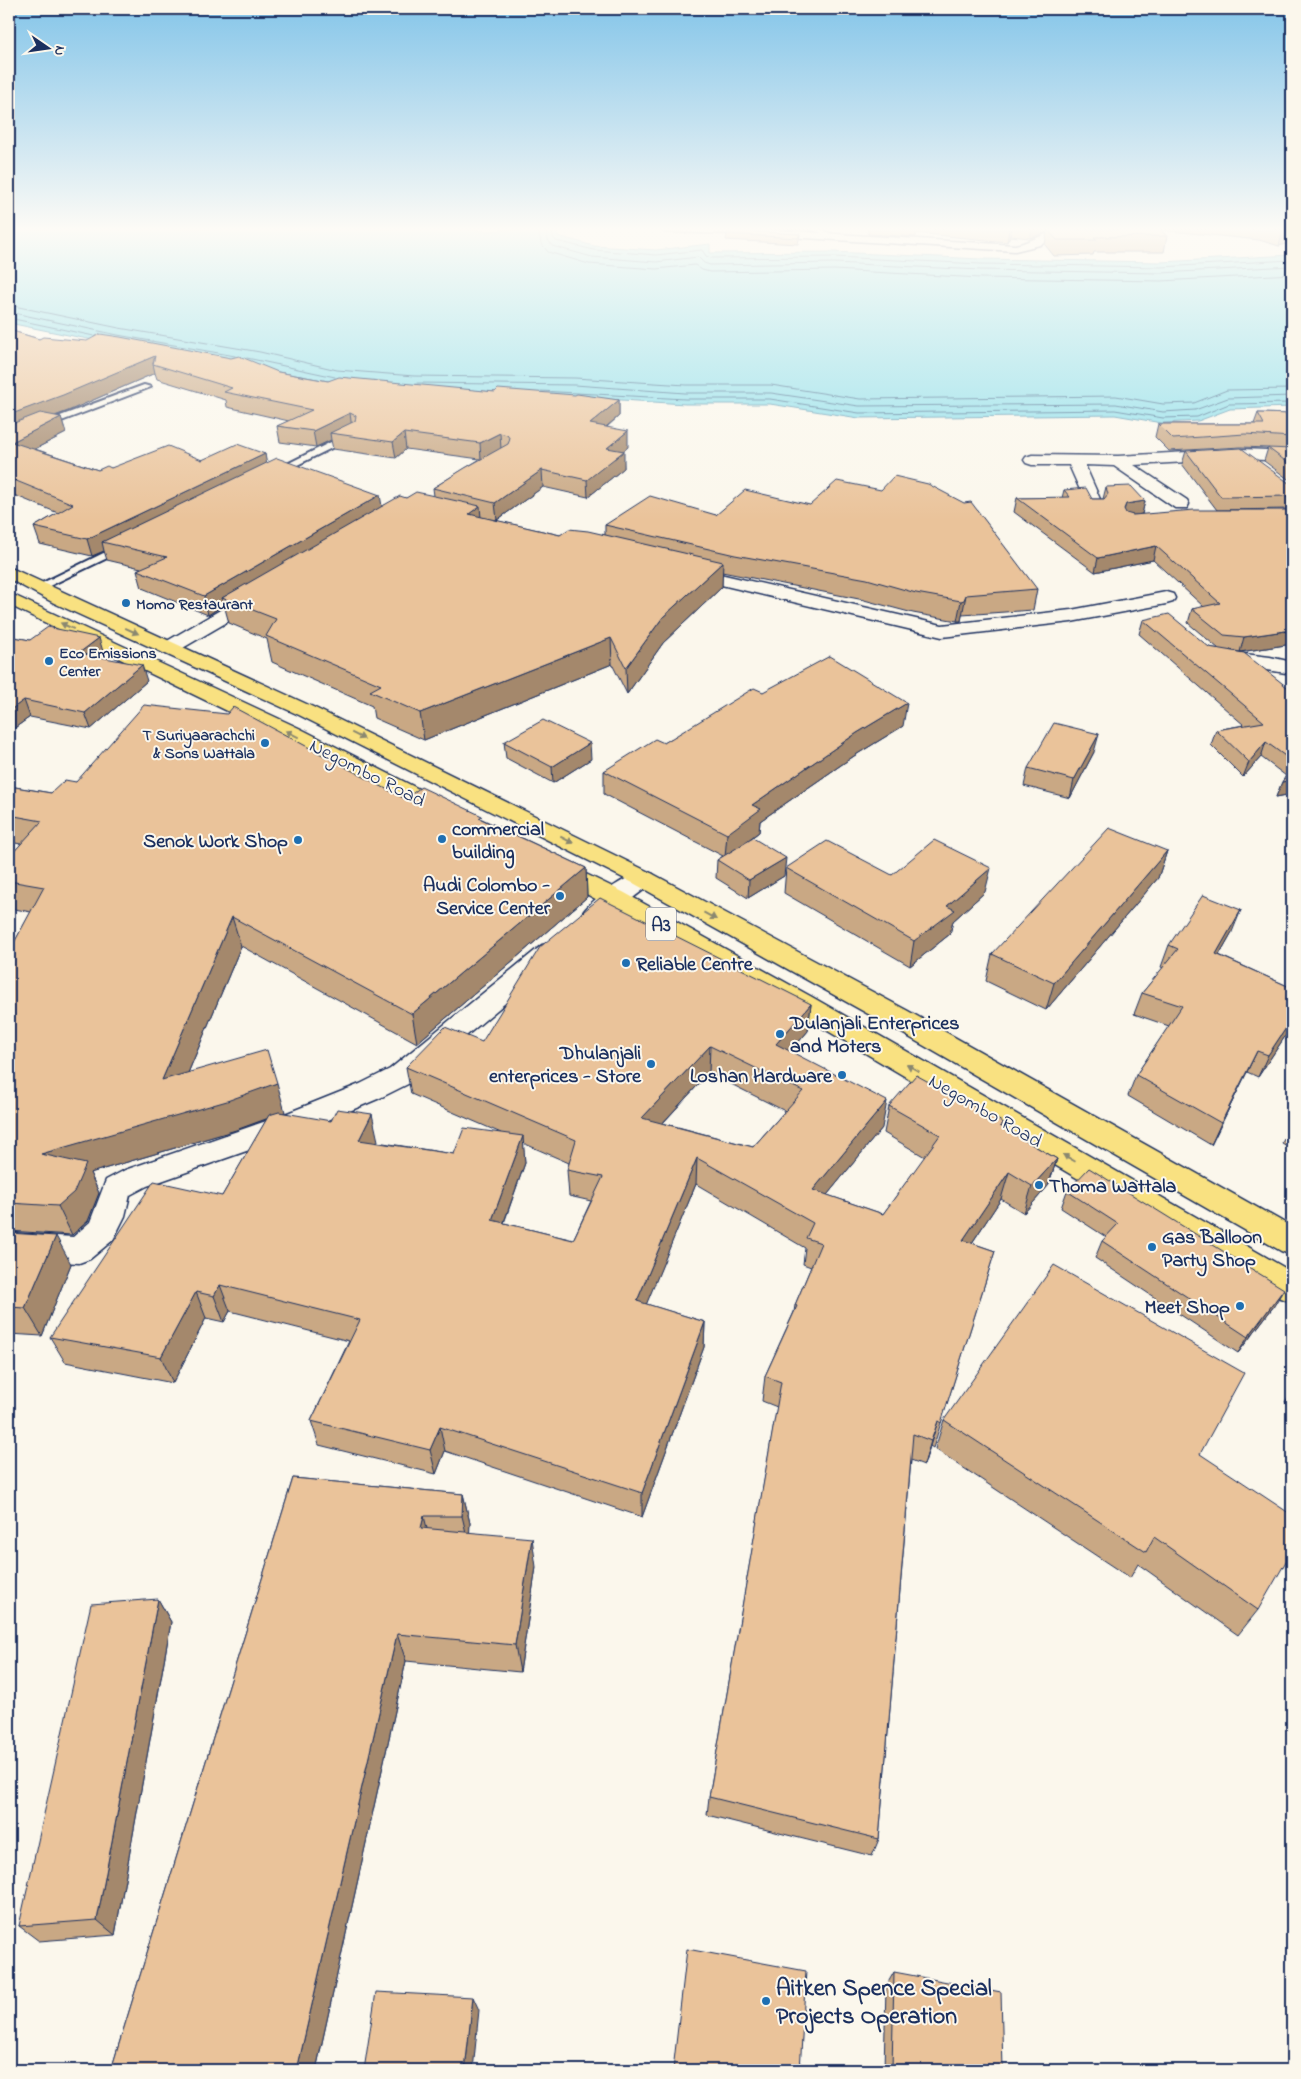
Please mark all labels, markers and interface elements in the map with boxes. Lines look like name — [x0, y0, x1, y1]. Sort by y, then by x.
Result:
north arrow — [22, 22, 72, 72]
text: N — [48, 44, 70, 58]
place label: Momo Restaurant — [136, 593, 254, 617]
marker: Momo Restaurant — [120, 597, 132, 609]
one-way arrow — [60, 622, 74, 630]
one-way arrow — [125, 627, 139, 635]
place label: Eco Emissions Center — [59, 642, 157, 684]
marker: Eco Emissions Center — [43, 655, 55, 667]
place label: T Suriyaarachchi & Sons Wattala — [143, 724, 255, 766]
one-way arrow — [285, 729, 300, 738]
street label: Negombo Road — [303, 733, 430, 817]
one-way arrow — [351, 733, 365, 741]
marker: T Suriyaarachchi & Sons Wattala — [259, 737, 271, 749]
place label: commercial building — [452, 816, 544, 869]
place label: Senok Work Shop — [143, 828, 288, 857]
marker: commercial building — [436, 833, 448, 845]
marker: Senok Work Shop — [292, 834, 304, 846]
one-way arrow — [559, 836, 574, 844]
place label: Audi Colombo - Service Center — [423, 872, 551, 924]
marker: Audi Colombo - Service Center — [554, 890, 566, 902]
road number: A3 — [646, 908, 676, 941]
one-way arrow — [704, 911, 717, 920]
place label: Reliable Centre — [636, 951, 754, 980]
marker: Reliable Centre — [620, 957, 632, 969]
place label: Dulanjali Enterprices and Moters — [789, 1010, 959, 1062]
marker: Dulanjali Enterprices and Moters — [774, 1028, 786, 1040]
place label: Dhulanjali enterprices - Store — [489, 1040, 642, 1092]
marker: Dhulanjali enterprices - Store — [645, 1058, 657, 1070]
place label: Loshan Hardware — [690, 1063, 833, 1092]
one-way arrow — [906, 1063, 920, 1072]
street label: Negombo Road — [922, 1068, 1047, 1157]
marker: Loshan Hardware — [836, 1069, 848, 1081]
one-way arrow — [1062, 1154, 1075, 1163]
place label: Thoma Wattala — [1049, 1173, 1177, 1202]
marker: Thoma Wattala — [1033, 1179, 1045, 1191]
place label: Gas Balloon Party Shop — [1162, 1224, 1262, 1277]
marker: Gas Balloon Party Shop — [1146, 1241, 1158, 1253]
place label: Meet Shop — [1145, 1294, 1230, 1323]
marker: Meet Shop — [1234, 1300, 1246, 1312]
place label: Aitken Spence Special Projects Operation — [776, 1972, 992, 2035]
marker: Aitken Spence Special Projects Operation — [760, 1995, 772, 2007]

